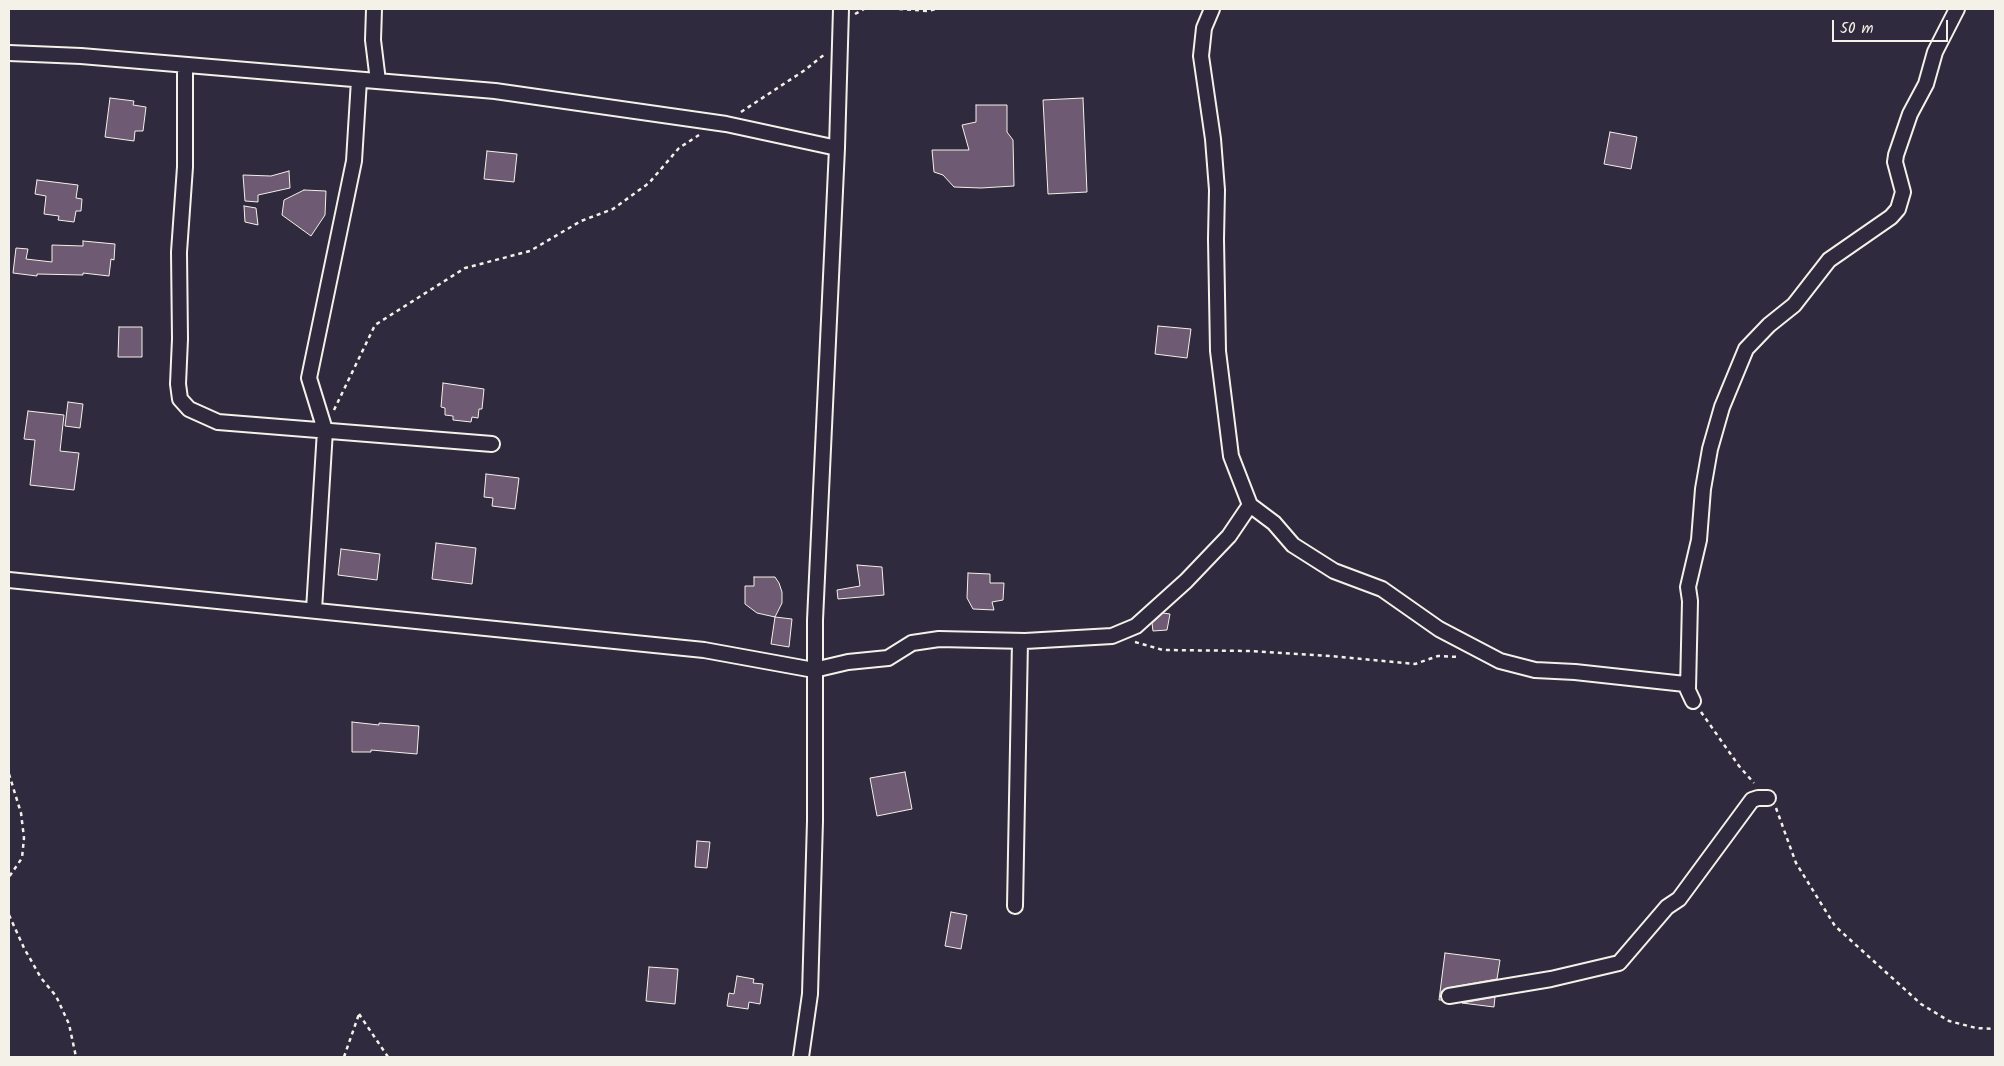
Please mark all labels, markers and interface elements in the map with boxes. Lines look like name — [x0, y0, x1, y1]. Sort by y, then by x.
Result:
scale bar — [1834, 10, 1950, 42]
text: 50 m — [1840, 17, 1874, 41]

